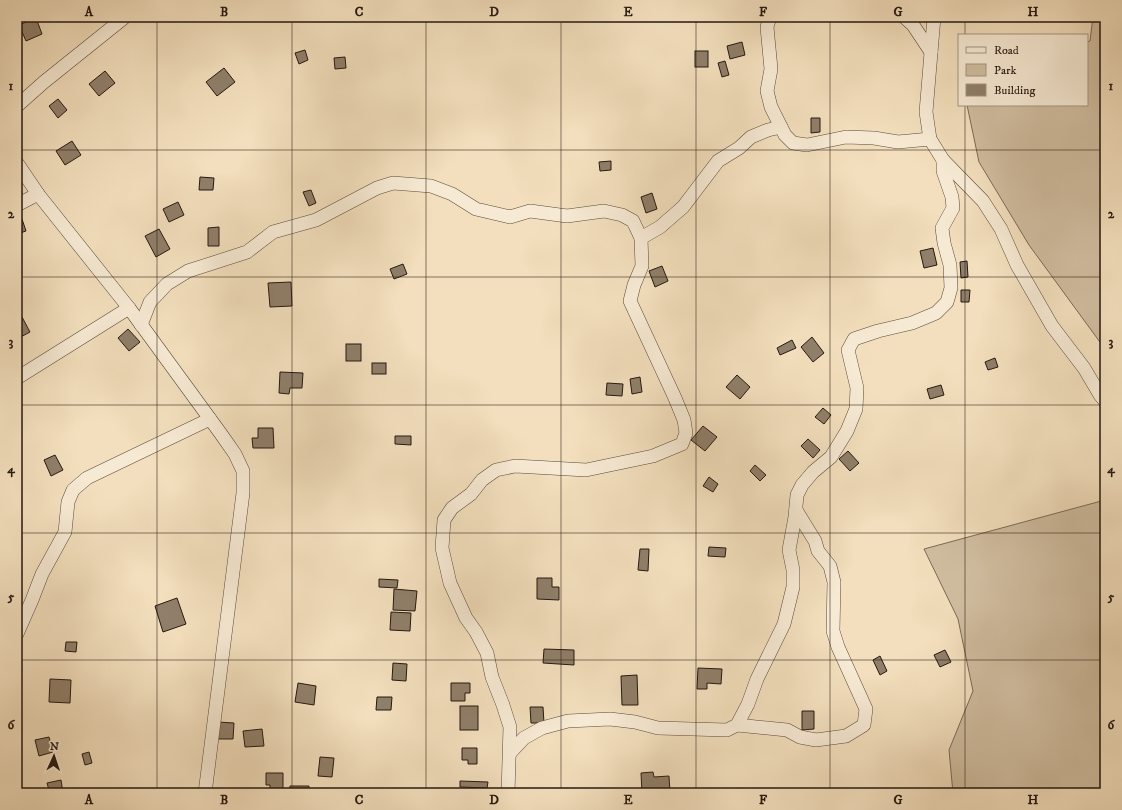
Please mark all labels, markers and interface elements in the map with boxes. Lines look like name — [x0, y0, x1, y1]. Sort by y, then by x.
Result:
text: A — [84, 4, 94, 20]
text: B — [220, 4, 228, 20]
text: C — [355, 4, 364, 20]
text: D — [489, 4, 499, 20]
text: E — [623, 4, 633, 20]
text: F — [759, 4, 768, 20]
text: G — [893, 4, 903, 20]
text: H — [1028, 4, 1039, 20]
legend — [958, 34, 1088, 106]
text: Road — [994, 43, 1019, 58]
text: Park — [994, 63, 1016, 78]
text: 1 — [9, 78, 14, 94]
text: 1 — [1109, 78, 1114, 94]
text: Building — [994, 83, 1035, 98]
text: 2 — [8, 206, 15, 222]
text: 2 — [1108, 206, 1115, 222]
text: 3 — [9, 334, 14, 350]
text: 3 — [1109, 334, 1114, 350]
text: 4 — [6, 461, 15, 478]
text: 4 — [1106, 461, 1115, 478]
text: 5 — [7, 589, 15, 605]
text: 5 — [1107, 589, 1115, 605]
text: 6 — [8, 717, 16, 733]
text: 6 — [1108, 717, 1116, 733]
north arrow — [34, 736, 74, 776]
text: N — [50, 740, 59, 754]
text: A — [84, 792, 94, 808]
text: B — [220, 792, 228, 808]
text: C — [355, 792, 364, 808]
text: D — [489, 792, 499, 808]
text: E — [623, 792, 633, 808]
text: F — [759, 792, 768, 808]
text: G — [893, 792, 903, 808]
text: H — [1028, 792, 1039, 808]

